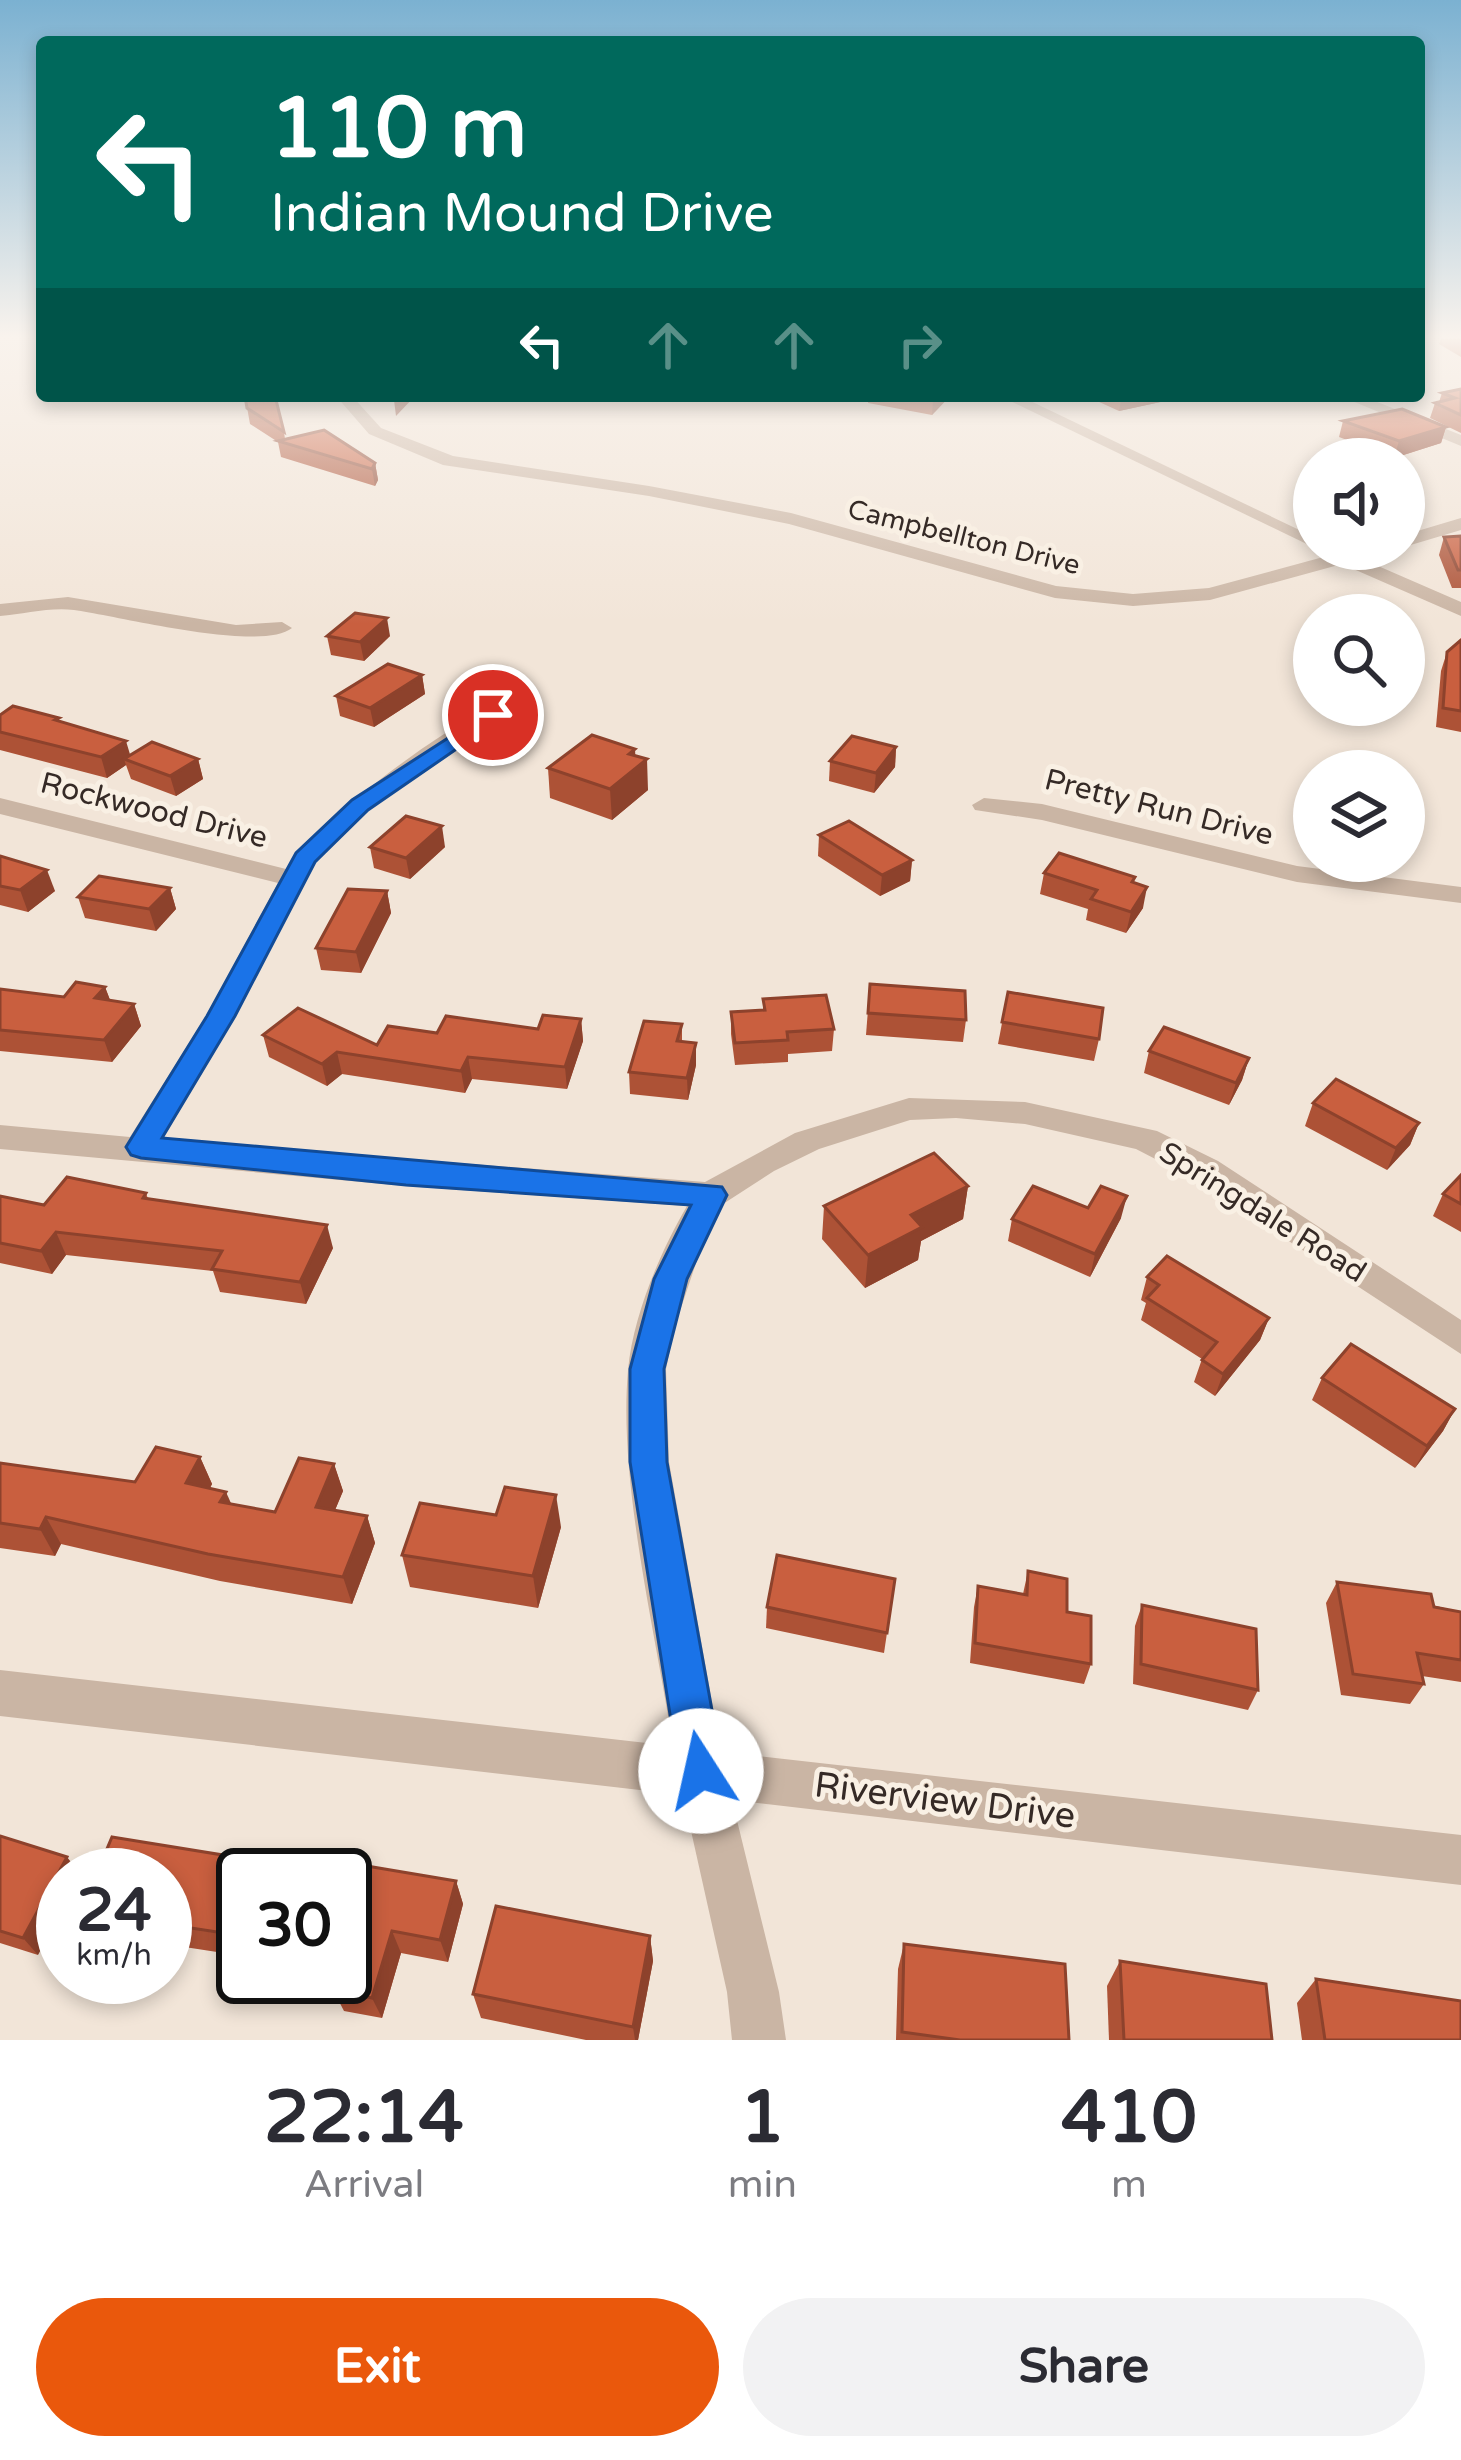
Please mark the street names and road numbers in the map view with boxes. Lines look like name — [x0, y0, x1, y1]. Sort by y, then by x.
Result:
street label: Campbellton Drive — [844, 493, 1083, 582]
street label: Pretty Run Drive — [1041, 761, 1277, 854]
street label: Rockwood Drive — [37, 764, 271, 857]
street label: Springdale Road — [1153, 1134, 1373, 1291]
street label: Riverview Drive — [812, 1763, 1078, 1838]

